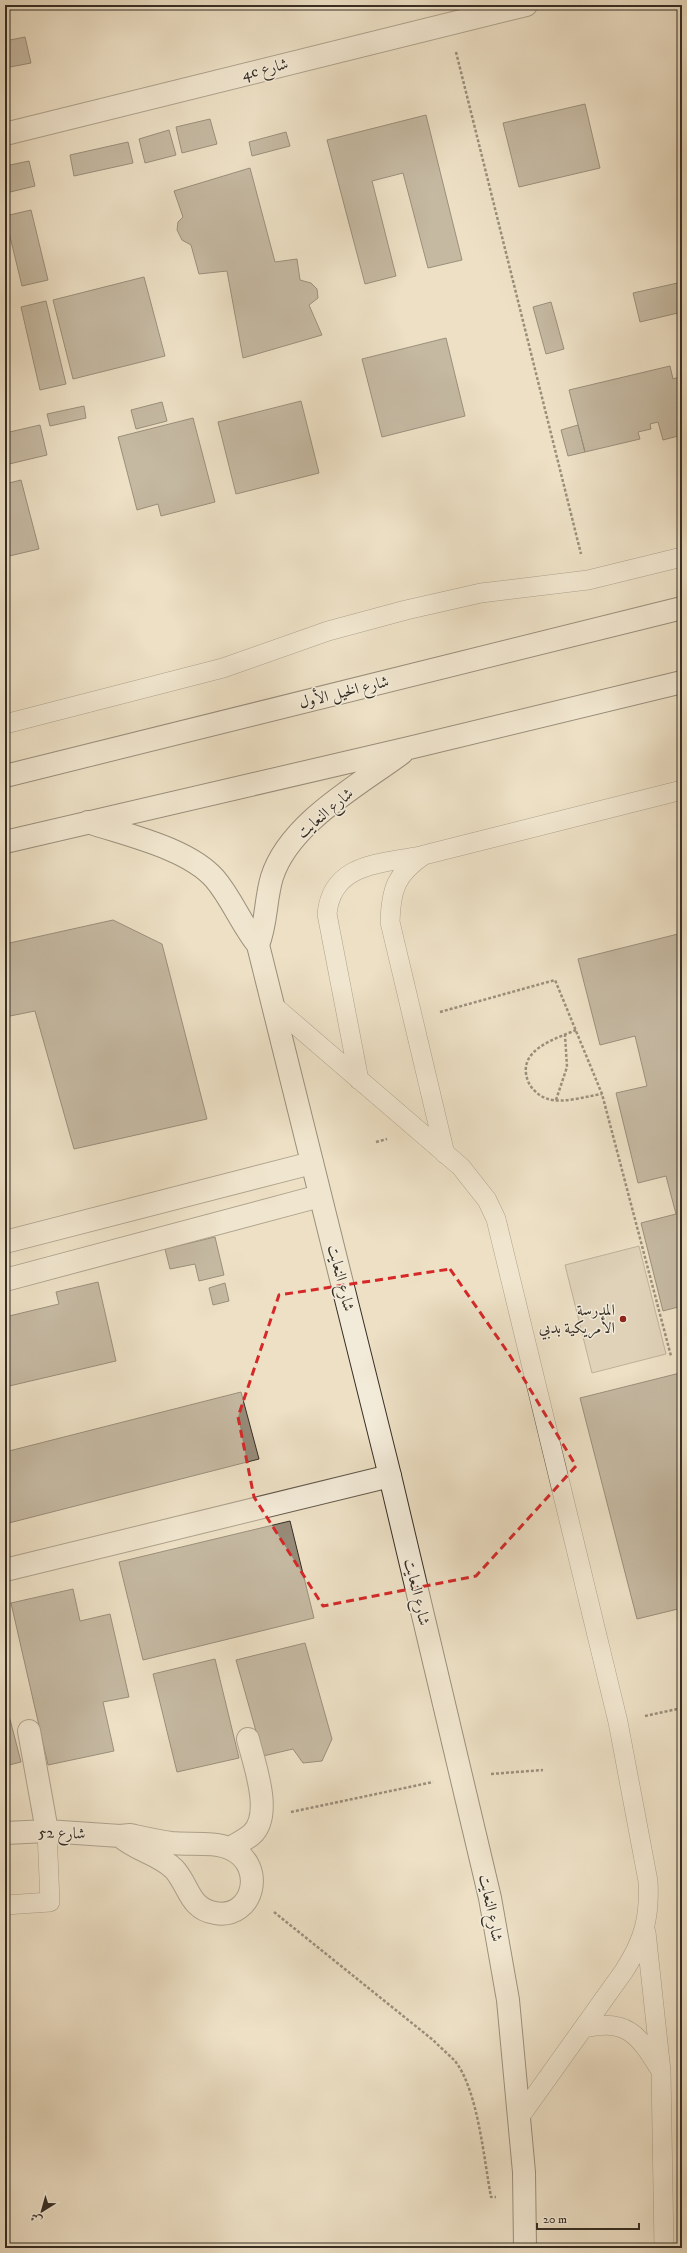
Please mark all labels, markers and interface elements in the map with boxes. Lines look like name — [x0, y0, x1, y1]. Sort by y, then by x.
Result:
street label: 4c شارع — [240, 54, 291, 87]
street label: شارع الخيل الأول — [296, 669, 392, 716]
street label: شارع النعايت — [293, 783, 359, 845]
street label: شارع النعايت — [320, 1243, 359, 1314]
place label: المدرسة الأمريكية بدبي — [539, 1300, 615, 1340]
marker: المدرسة الأمريكية بدبي — [618, 1314, 628, 1324]
street label: شارع النعايت — [397, 1557, 434, 1628]
street label: شارع 52 — [38, 1822, 86, 1847]
street label: شارع النعايت — [472, 1873, 507, 1944]
north arrow — [22, 2191, 62, 2231]
scale bar — [537, 2205, 639, 2231]
text: ش — [28, 2209, 45, 2227]
text: 20 m — [543, 2212, 567, 2227]

